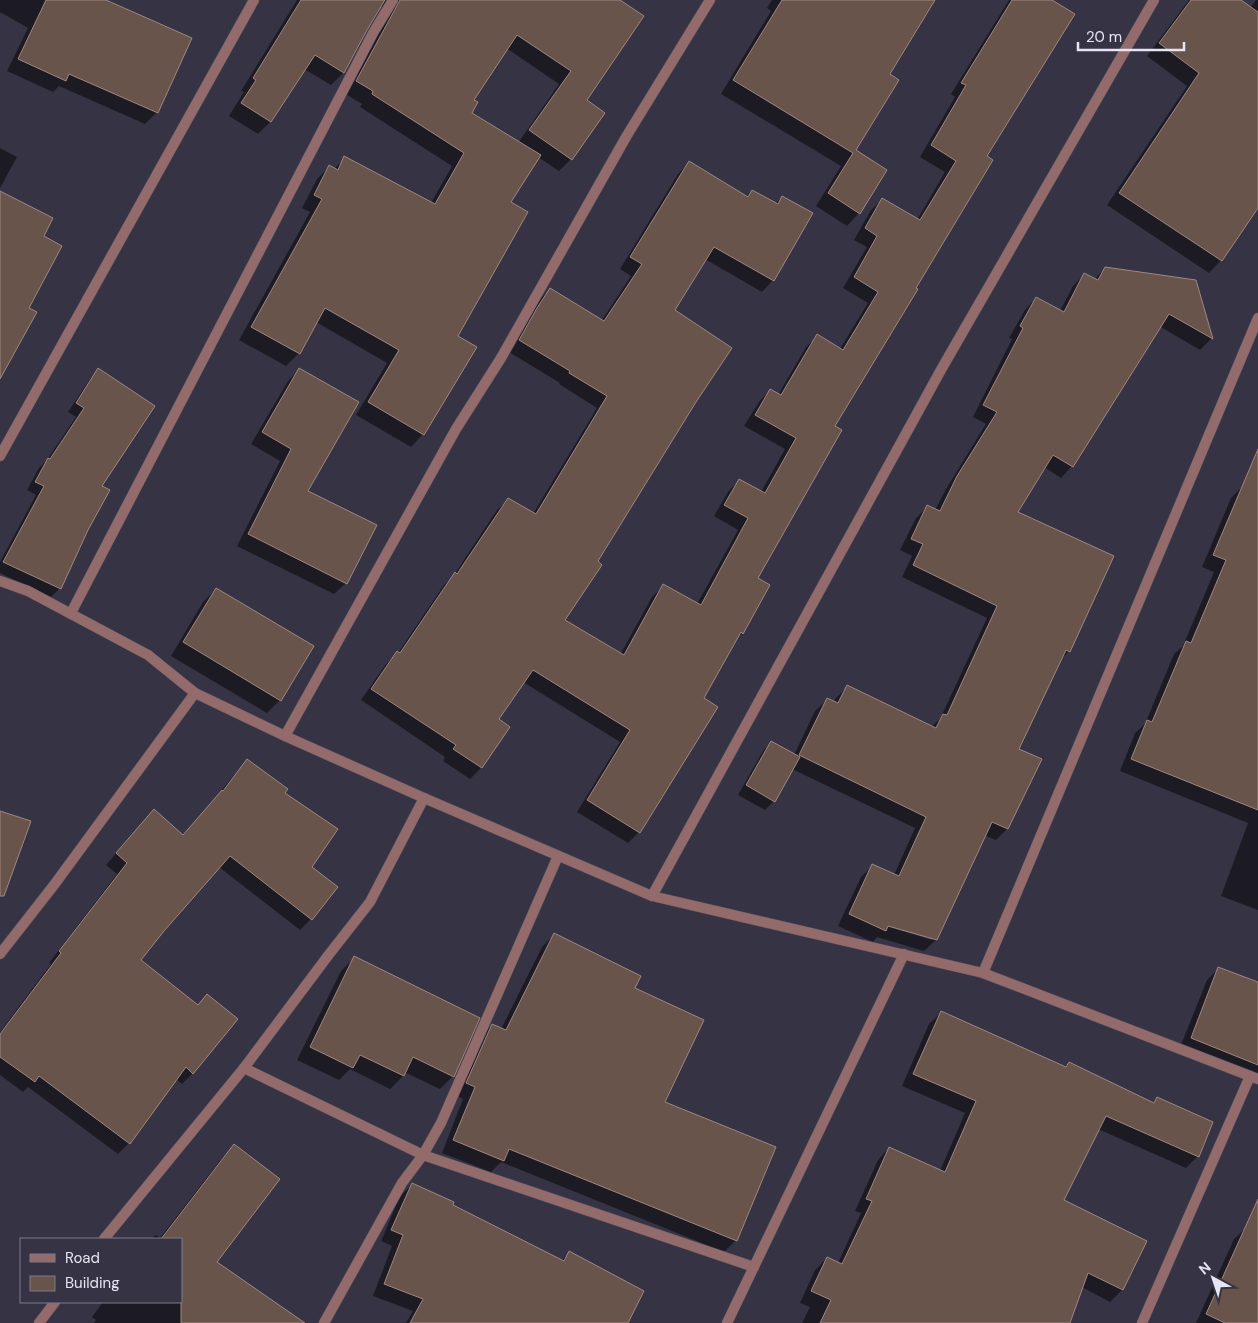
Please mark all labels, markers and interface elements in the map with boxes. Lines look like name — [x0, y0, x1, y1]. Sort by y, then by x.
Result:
scale bar — [1078, 20, 1184, 52]
text: 20 m — [1086, 27, 1122, 47]
legend — [20, 1238, 182, 1303]
text: Road — [65, 1248, 100, 1268]
north arrow — [1188, 1253, 1238, 1303]
text: N — [1195, 1258, 1214, 1278]
text: Building — [65, 1273, 120, 1293]

